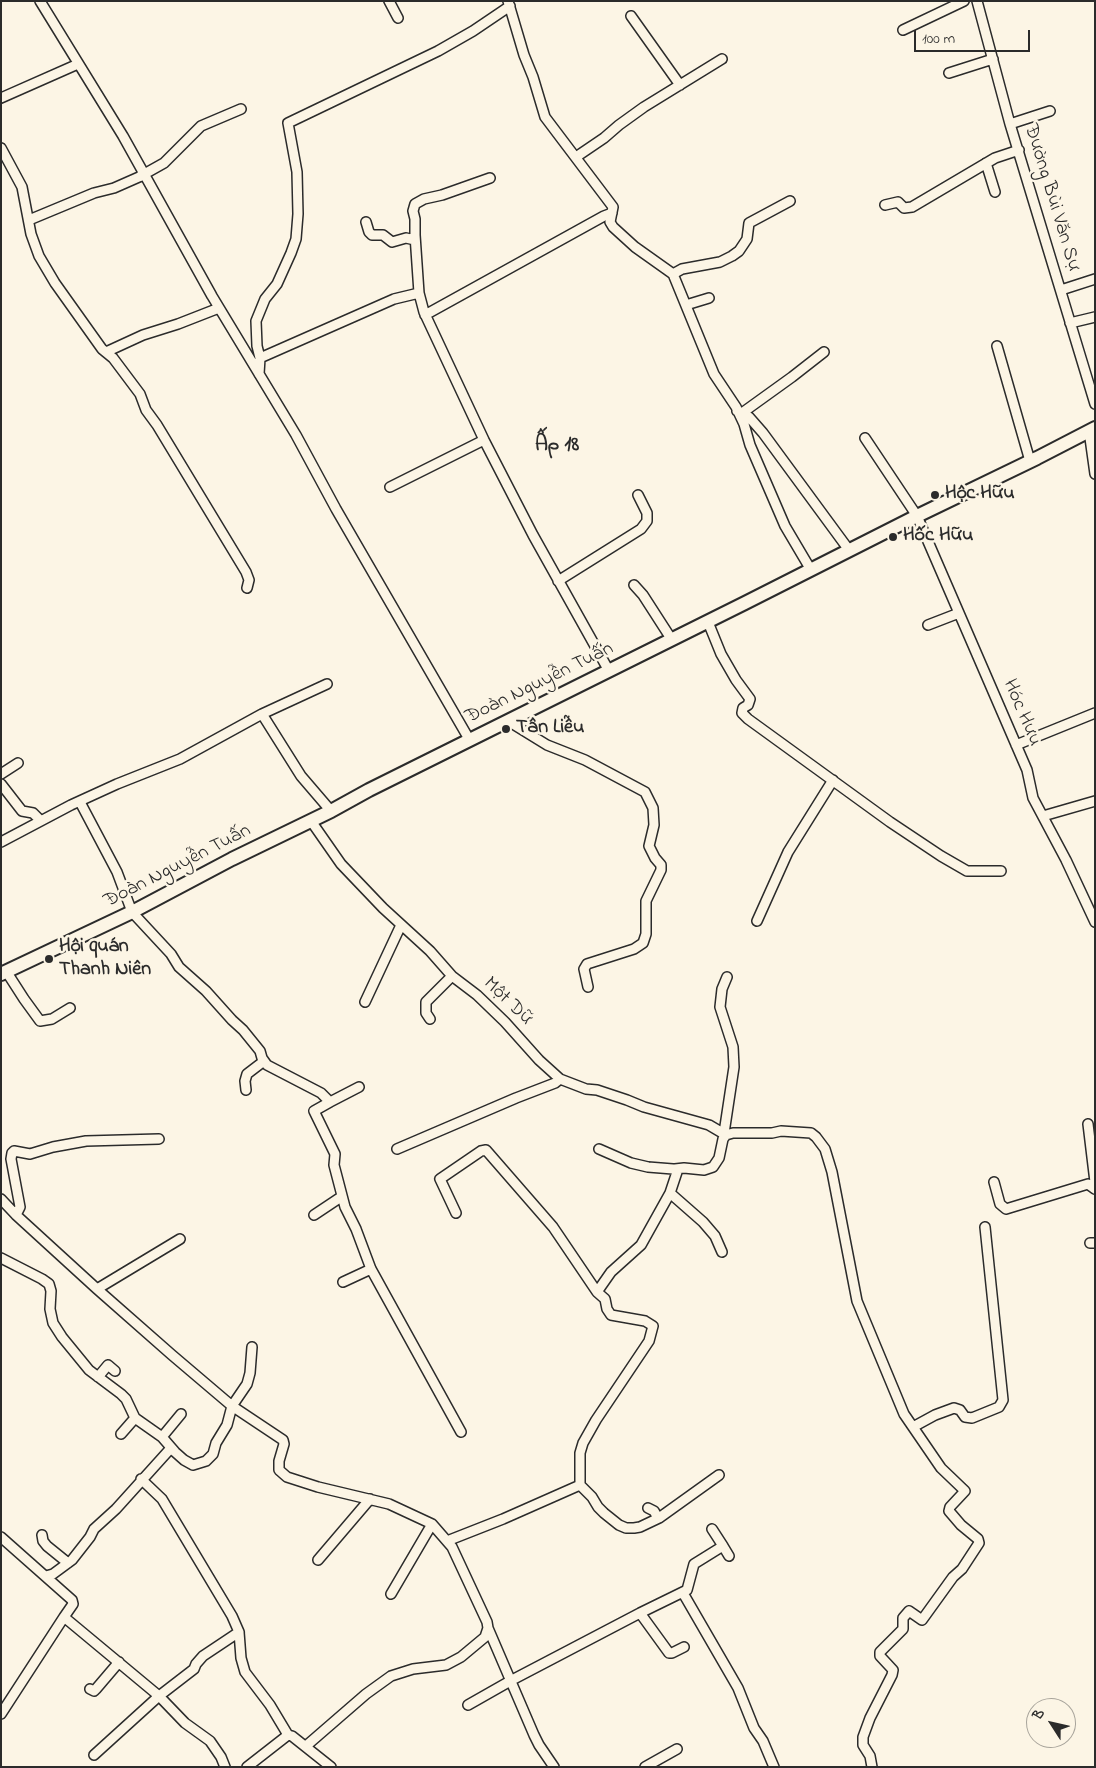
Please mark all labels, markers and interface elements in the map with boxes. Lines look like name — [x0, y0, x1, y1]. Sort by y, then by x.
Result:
scale bar — [916, 20, 1032, 52]
text: 100 m — [922, 28, 955, 50]
street label: Đường Bùi Văn Sự — [1017, 122, 1085, 274]
district label: Ấp 18 — [535, 434, 579, 460]
place label: Hộc Hữu — [945, 483, 1015, 507]
marker: Hộc Hữu — [929, 489, 941, 501]
place label: Hốc Hữu — [903, 525, 973, 549]
marker: Hốc Hữu — [887, 531, 899, 543]
street label: Đoàn Nguyễn Tuấn — [462, 638, 618, 730]
street label: Hóc Hưu — [996, 676, 1046, 750]
place label: Tân Liễu — [516, 717, 584, 741]
marker: Tân Liễu — [500, 723, 512, 735]
street label: Đoàn Nguyễn Tuấn — [100, 820, 256, 914]
place label: Hội quán Thanh Niên — [59, 936, 151, 983]
marker: Hội quán Thanh Niên — [43, 953, 55, 965]
street label: Một Dữ — [477, 973, 537, 1031]
north arrow — [1026, 1698, 1076, 1748]
text: B — [1028, 1705, 1050, 1725]

